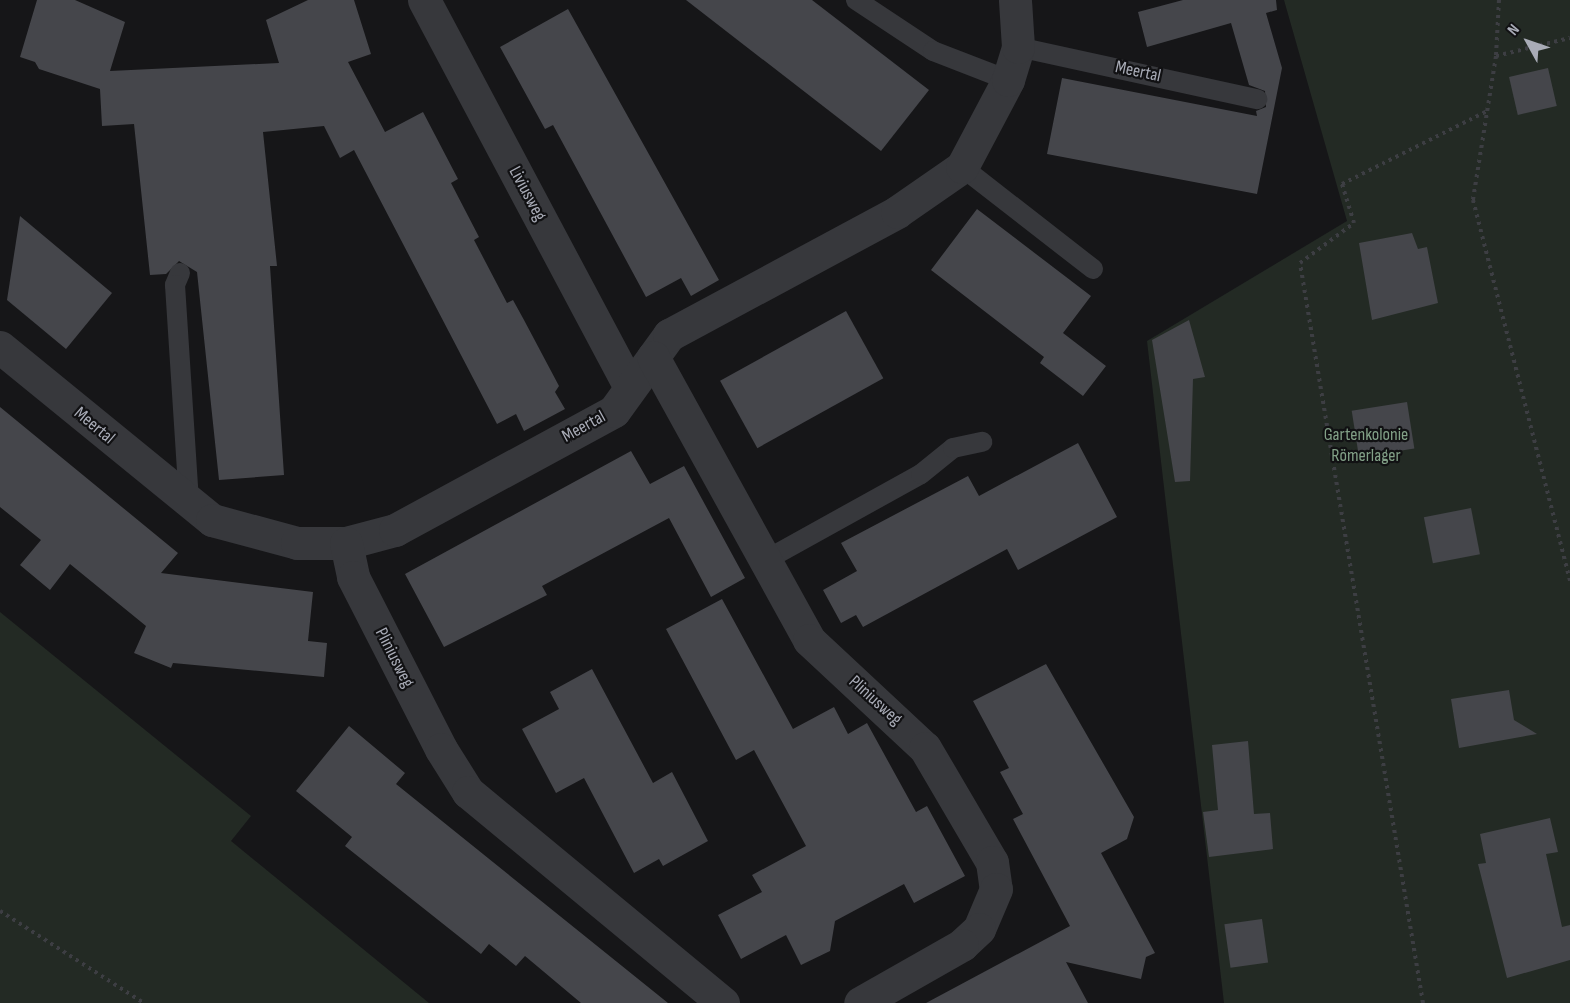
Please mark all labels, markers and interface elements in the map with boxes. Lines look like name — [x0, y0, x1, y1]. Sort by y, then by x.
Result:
north arrow — [1498, 12, 1558, 72]
text: N — [1504, 21, 1524, 39]
street label: Meertal — [1113, 57, 1163, 87]
street label: Liviusweg — [504, 163, 550, 225]
street label: Meertal — [69, 403, 119, 449]
street label: Meertal — [559, 406, 609, 448]
park label: Gartenkolonie Römerlager — [1324, 425, 1408, 468]
street label: Pliniusweg — [370, 625, 418, 691]
street label: Pliniusweg — [844, 672, 906, 730]

